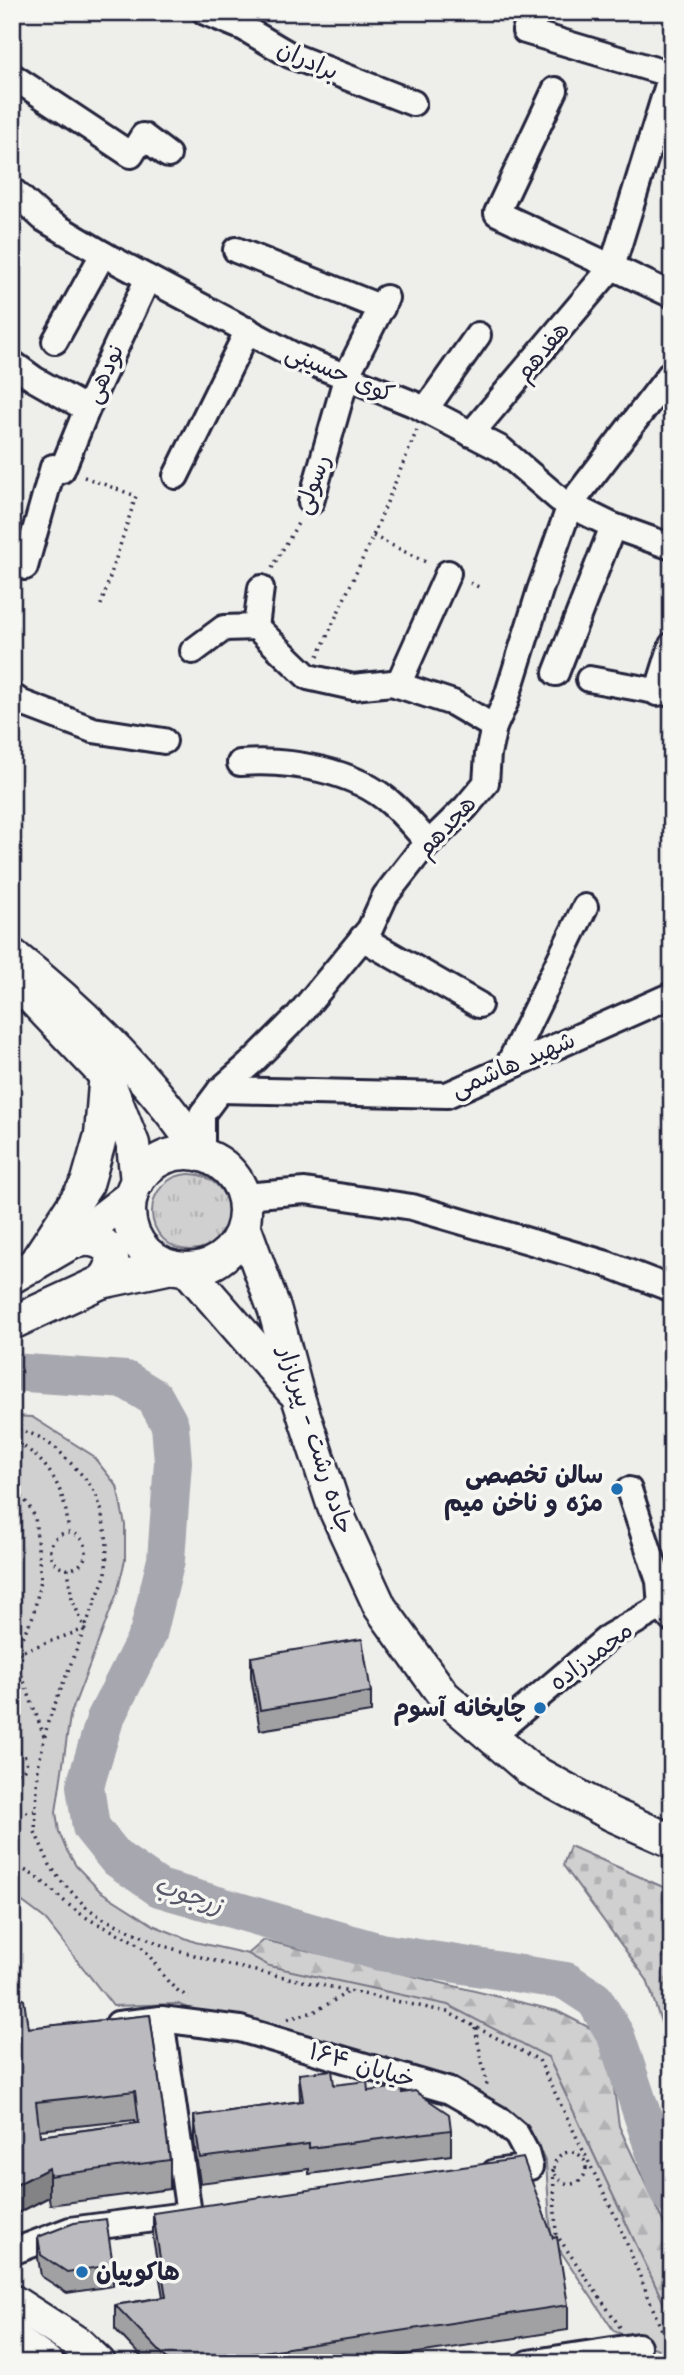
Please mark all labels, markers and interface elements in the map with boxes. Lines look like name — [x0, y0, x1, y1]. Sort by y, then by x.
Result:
street label: برادران — [272, 32, 344, 88]
street label: هفدهم — [507, 314, 578, 389]
street label: کوی حسینی — [281, 336, 399, 410]
street label: نودهی — [76, 338, 132, 408]
street label: رسولی — [286, 449, 338, 519]
street label: هجدهم — [409, 788, 485, 866]
street label: شهید هاشمی — [446, 1023, 580, 1105]
street label: جاده رشت - پیربازار — [270, 1340, 361, 1538]
place label: سالن تخصصی مژه و ناخن میم — [444, 1459, 603, 1521]
marker: سالن تخصصی مژه و ناخن میم — [609, 1481, 625, 1497]
street label: محمدزاده — [543, 1614, 639, 1698]
place label: چایخانه آسوم — [393, 1692, 526, 1726]
marker: چایخانه آسوم — [532, 1700, 548, 1716]
water label: زرجوب — [150, 1865, 229, 1922]
street label: خیابان ۱۶۴ — [305, 2035, 419, 2095]
place label: هاکوپیان — [96, 2256, 180, 2288]
marker: هاکوپیان — [74, 2264, 90, 2280]

